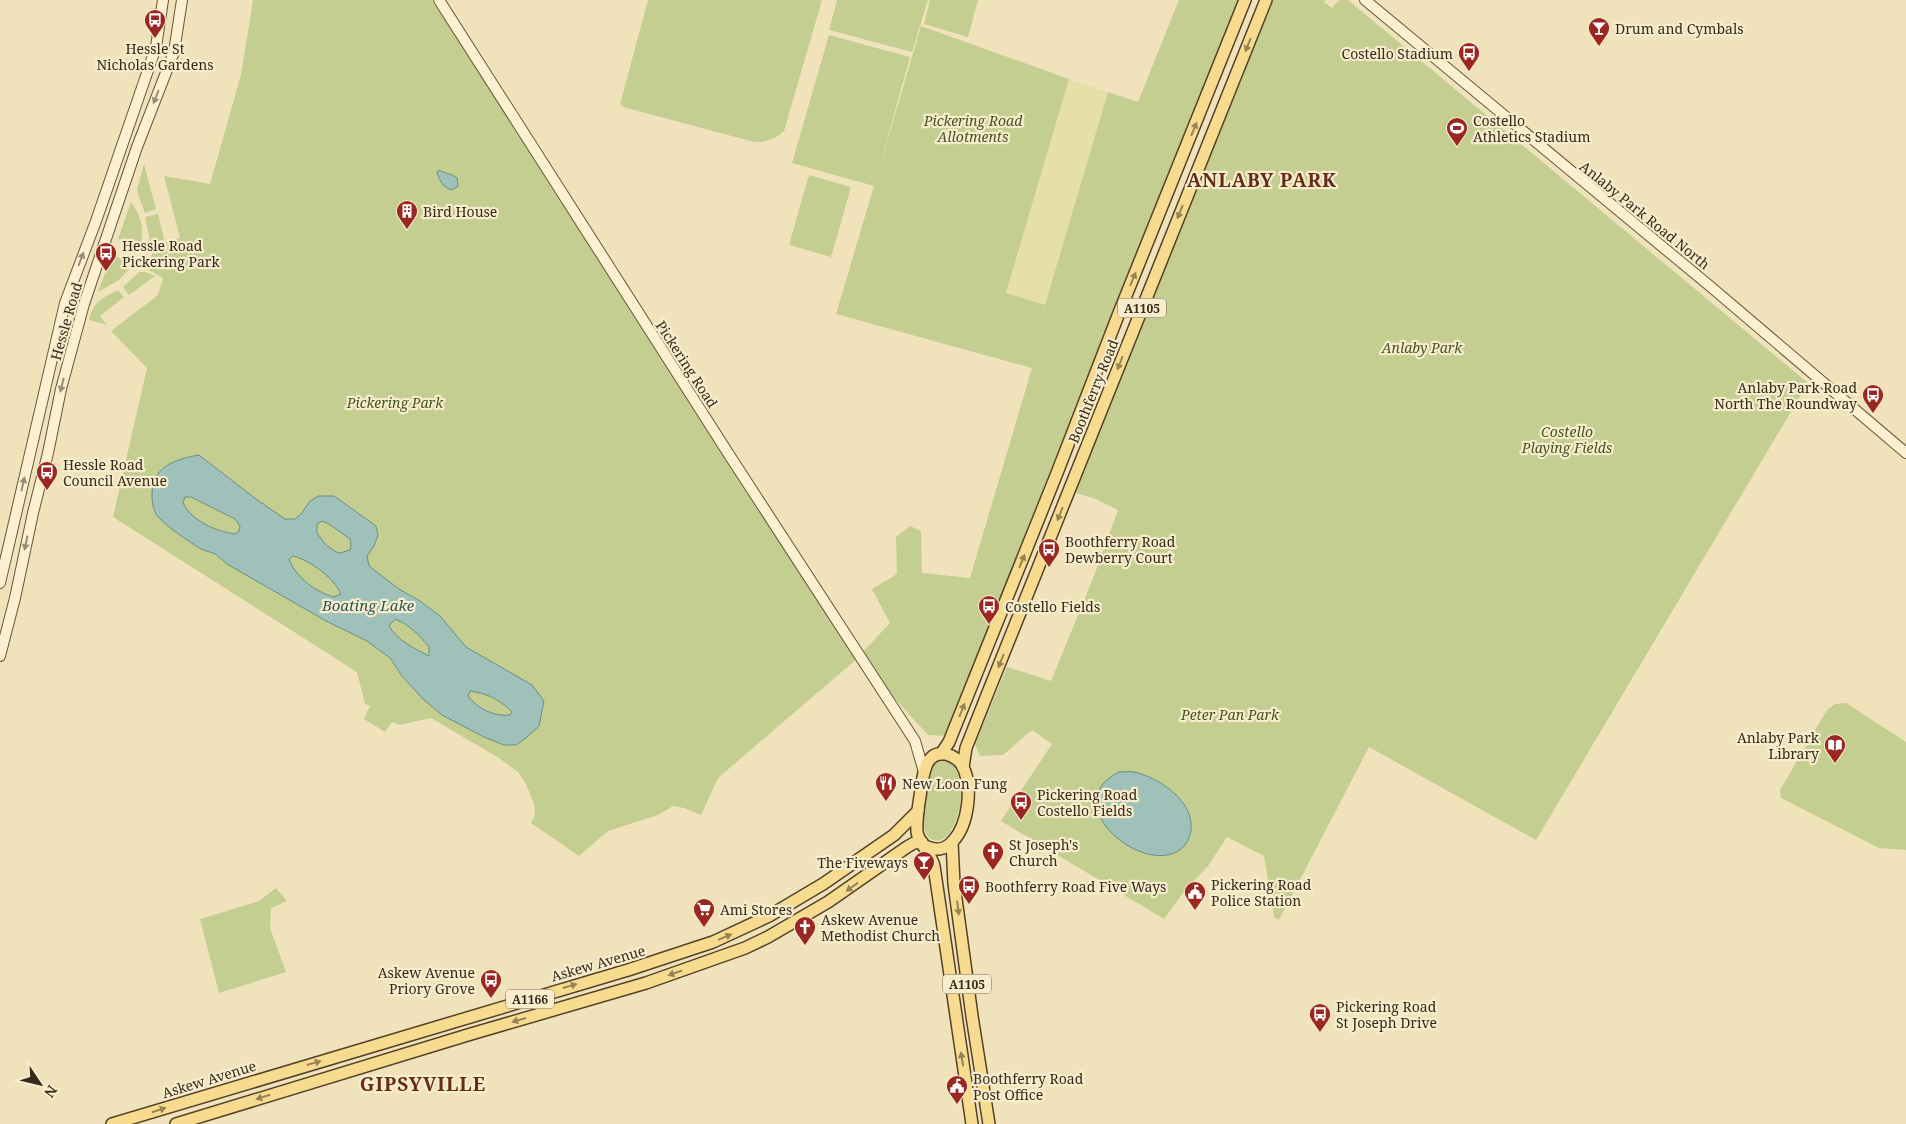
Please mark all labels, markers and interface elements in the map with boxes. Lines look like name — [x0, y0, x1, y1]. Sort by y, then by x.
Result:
bus stop icon: Hessle St Nicholas Gardens — [143, 8, 167, 39]
bar icon: Drum and Cymbals — [1587, 16, 1611, 47]
place label: Drum and Cymbals — [1615, 19, 1744, 38]
one-way arrow — [1244, 38, 1252, 52]
place label: Hessle St Nicholas Gardens — [96, 39, 214, 74]
bus stop icon: Costello Stadium — [1457, 41, 1481, 72]
place label: Costello Stadium — [1342, 44, 1453, 63]
one-way arrow — [152, 90, 160, 104]
park label: Pickering Road Allotments — [923, 111, 1023, 146]
place label: Costello Athletics Stadium — [1473, 111, 1590, 146]
sports icon: Costello Athletics Stadium — [1445, 116, 1469, 147]
one-way arrow — [1190, 121, 1198, 136]
street label: Anlaby Park Road North — [1576, 157, 1714, 274]
district label: ANLABY PARK — [1187, 167, 1337, 193]
building icon: Bird House — [395, 199, 419, 230]
place label: Bird House — [423, 202, 497, 221]
one-way arrow — [1176, 205, 1184, 219]
place label: Hessle Road Pickering Park — [122, 236, 220, 271]
bus stop icon: Hessle Road Pickering Park — [94, 241, 118, 272]
one-way arrow — [78, 252, 85, 267]
one-way arrow — [1129, 272, 1137, 286]
street label: Hessle Road — [46, 279, 86, 362]
road number: A1105 — [1118, 298, 1166, 318]
street label: Pickering Road — [652, 317, 722, 412]
street label: Boothferry Road — [1064, 336, 1123, 446]
park label: Anlaby Park — [1381, 338, 1463, 357]
one-way arrow — [1116, 356, 1124, 371]
one-way arrow — [58, 377, 66, 392]
place label: Anlaby Park Road North The Roundway — [1714, 378, 1857, 413]
bus stop icon: Anlaby Park Road North The Roundway — [1861, 383, 1885, 414]
park label: Pickering Park — [346, 393, 444, 412]
park label: Costello Playing Fields — [1521, 422, 1613, 457]
place label: Hessle Road Council Avenue — [63, 455, 167, 490]
bus stop icon: Hessle Road Council Avenue — [35, 460, 59, 491]
one-way arrow — [19, 475, 27, 491]
one-way arrow — [1056, 507, 1064, 522]
place label: Boothferry Road Dewberry Court — [1065, 532, 1176, 567]
one-way arrow — [22, 535, 30, 551]
bus stop icon: Boothferry Road Dewberry Court — [1037, 537, 1061, 568]
one-way arrow — [1018, 553, 1026, 568]
bus stop icon: Costello Fields — [977, 594, 1001, 625]
water label: Boating Lake — [321, 595, 415, 615]
place label: Costello Fields — [1005, 597, 1100, 616]
one-way arrow — [996, 654, 1004, 668]
one-way arrow — [958, 702, 966, 717]
park label: Peter Pan Park — [1180, 705, 1280, 724]
place label: Anlaby Park Library — [1737, 728, 1820, 763]
library icon: Anlaby Park Library — [1823, 733, 1847, 764]
restaurant icon: New Loon Fung — [874, 771, 898, 802]
place label: New Loon Fung — [902, 774, 1008, 793]
place label: Pickering Road Costello Fields — [1037, 785, 1138, 820]
bus stop icon: Pickering Road Costello Fields — [1009, 790, 1033, 821]
place label: St Joseph's Church — [1009, 835, 1078, 870]
church icon: St Joseph's Church — [981, 840, 1005, 871]
bar icon: The Fiveways — [912, 850, 936, 881]
place label: The Fiveways — [817, 853, 908, 872]
bus stop icon: Boothferry Road Five Ways — [957, 874, 981, 905]
place label: Pickering Road Police Station — [1211, 875, 1312, 910]
place label: Boothferry Road Five Ways — [985, 877, 1166, 896]
public building icon: Pickering Road Police Station — [1183, 880, 1207, 911]
one-way arrow — [845, 881, 858, 891]
supermarket icon: Ami Stores — [692, 897, 716, 928]
place label: Ami Stores — [720, 900, 792, 919]
one-way arrow — [954, 901, 962, 917]
place label: Askew Avenue Methodist Church — [821, 910, 940, 945]
church icon: Askew Avenue Methodist Church — [793, 915, 817, 946]
one-way arrow — [718, 933, 732, 941]
street label: Askew Avenue — [549, 940, 647, 986]
place label: Askew Avenue Priory Grove — [378, 963, 475, 998]
bus stop icon: Askew Avenue Priory Grove — [479, 968, 503, 999]
one-way arrow — [667, 969, 682, 977]
road number: A1105 — [943, 974, 991, 994]
one-way arrow — [563, 982, 578, 990]
road number: A1166 — [506, 990, 554, 1009]
place label: Pickering Road St Joseph Drive — [1336, 997, 1437, 1032]
bus stop icon: Pickering Road St Joseph Drive — [1308, 1002, 1332, 1033]
one-way arrow — [512, 1016, 527, 1024]
one-way arrow — [958, 1050, 966, 1066]
street label: Askew Avenue — [160, 1056, 258, 1102]
north arrow — [15, 1059, 65, 1109]
one-way arrow — [307, 1059, 322, 1067]
place label: Boothferry Road Post Office — [973, 1069, 1084, 1104]
district label: GIPSYVILLE — [360, 1071, 486, 1097]
public building icon: Boothferry Road Post Office — [945, 1074, 969, 1105]
text: N — [40, 1082, 62, 1102]
one-way arrow — [256, 1094, 271, 1102]
one-way arrow — [151, 1106, 166, 1113]

